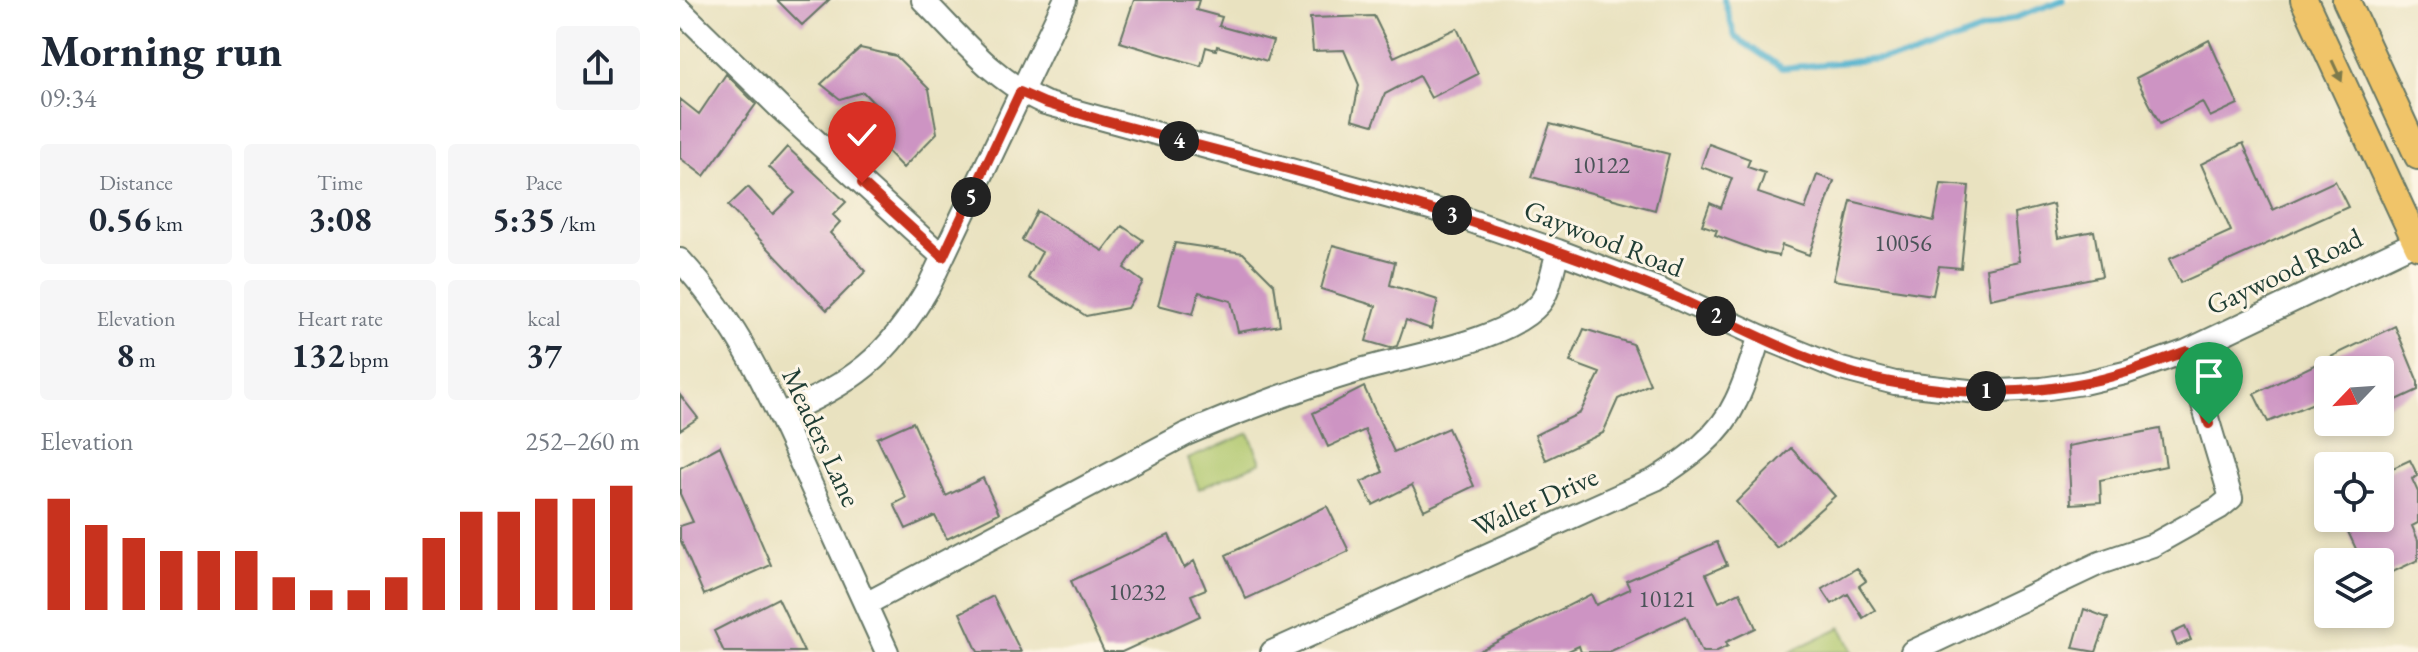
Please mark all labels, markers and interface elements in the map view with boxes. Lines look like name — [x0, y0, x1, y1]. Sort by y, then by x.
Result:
text: Morning run — [40, 22, 282, 79]
button: share — [556, 26, 640, 110]
one-way arrow — [2330, 59, 2344, 83]
text: 09:34 — [40, 81, 96, 115]
pin — [828, 101, 896, 183]
icon: check — [840, 113, 884, 157]
pin: 4 — [1159, 121, 1199, 161]
text: 4 — [1173, 126, 1185, 155]
house number: 10122 — [1572, 149, 1630, 180]
text: Distance — [99, 168, 173, 197]
text: Time — [317, 168, 363, 197]
text: Pace — [526, 168, 562, 197]
pin: 5 — [951, 177, 991, 217]
text: 5 — [965, 182, 977, 211]
street label: Gaywood Road — [1519, 191, 1690, 285]
pin: 3 — [1432, 195, 1472, 235]
text: 0.56 — [89, 197, 151, 241]
text: 3:08 — [308, 197, 372, 241]
text: 5:35 — [492, 197, 555, 241]
text: 3 — [1446, 200, 1458, 229]
text: km — [151, 209, 183, 238]
text: /km — [555, 209, 596, 238]
street label: Gaywood Road — [2200, 219, 2369, 323]
house number: 10056 — [1874, 227, 1932, 258]
pin: 2 — [1696, 296, 1736, 336]
text: 2 — [1710, 301, 1722, 330]
text: Elevation — [96, 304, 176, 333]
text: Heart rate — [297, 304, 383, 333]
text: kcal — [527, 304, 561, 333]
text: 8 — [116, 333, 134, 377]
text: 132 — [291, 333, 345, 377]
text: 37 — [526, 333, 562, 377]
pin — [2175, 342, 2243, 424]
text: m — [134, 345, 156, 374]
text: bpm — [345, 345, 389, 374]
icon: arrive — [2187, 354, 2231, 398]
north arrow — [2314, 356, 2394, 436]
map controls — [2314, 356, 2394, 628]
street label: Meaders Lane — [774, 362, 870, 512]
pin: 1 — [1966, 371, 2006, 411]
text: 1 — [1980, 376, 1992, 405]
text: Elevation — [40, 424, 134, 458]
text: 252–260 m — [525, 424, 640, 458]
button: locate — [2314, 452, 2394, 532]
street label: Waller Drive — [1467, 457, 1603, 545]
button: layers — [2314, 548, 2394, 628]
house number: 10232 — [1108, 576, 1166, 607]
house number: 10121 — [1638, 583, 1696, 614]

